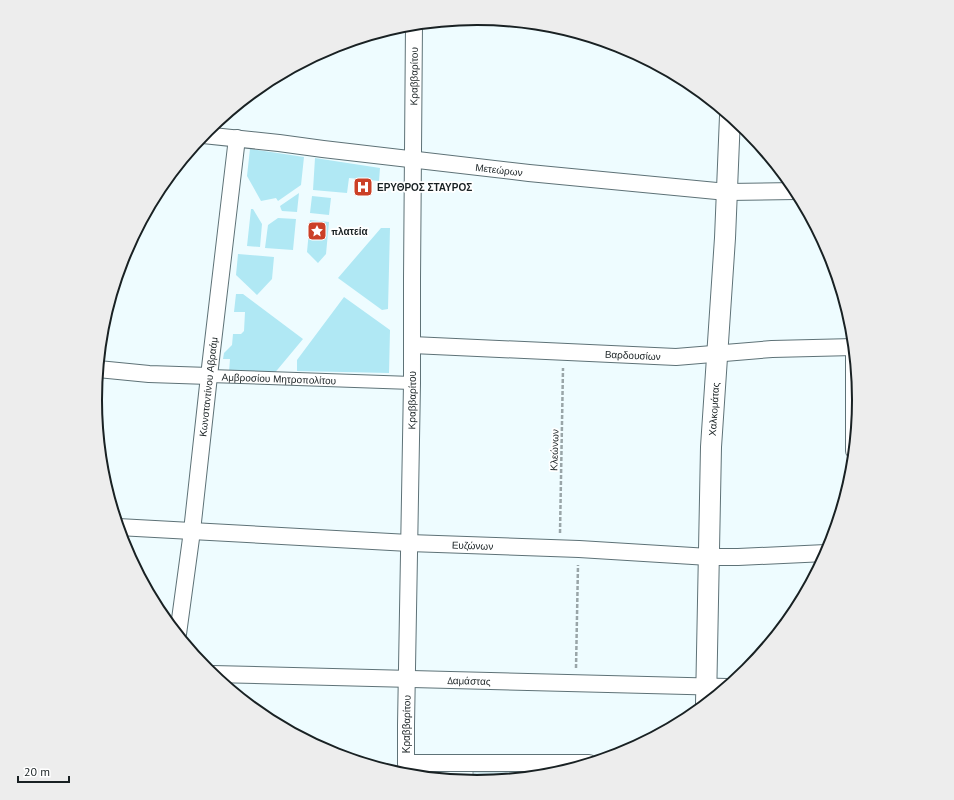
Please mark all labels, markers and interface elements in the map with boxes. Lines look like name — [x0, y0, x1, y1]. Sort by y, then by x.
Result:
street label: Κραββαρίτου — [407, 47, 421, 105]
street label: Μετεώρων — [475, 161, 523, 179]
hospital icon: ΕΡΥΘΡΟΣ ΣΤΑΥΡΟΣ — [352, 176, 374, 198]
place label: ΕΡΥΘΡΟΣ ΣΤΑΥΡΟΣ — [377, 181, 472, 194]
place icon: πλατεία — [306, 220, 328, 242]
place label: πλατεία — [331, 225, 369, 238]
street label: Κωνσταντίνου Αβραάμ — [196, 336, 221, 437]
street label: Βαρδουσίων — [604, 348, 661, 363]
street label: Αμβροσίου Μητροπολίτου — [221, 370, 336, 387]
street label: Κραββαρίτου — [405, 371, 419, 429]
street label: Χαλκομάτας — [706, 382, 722, 436]
street label: Κλεώνων — [547, 429, 562, 471]
street label: Ευζώνων — [452, 539, 493, 553]
street label: Δαμάστας — [447, 674, 491, 688]
street label: Κραββαρίτου — [400, 695, 414, 753]
scale bar — [18, 758, 69, 784]
text: 20 m — [24, 764, 50, 779]

